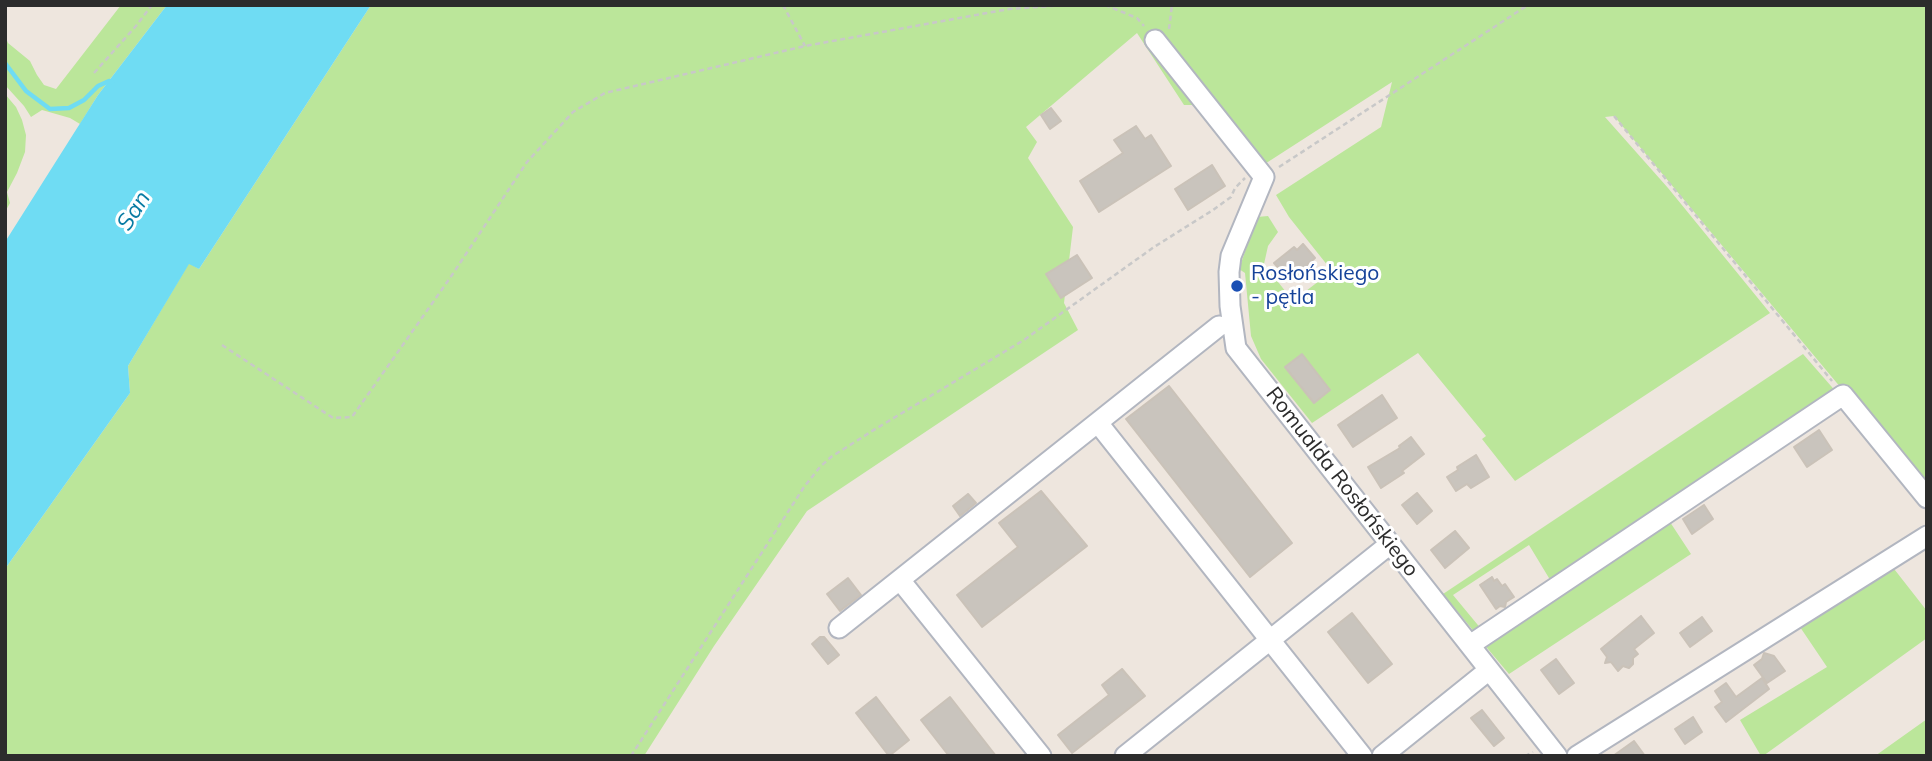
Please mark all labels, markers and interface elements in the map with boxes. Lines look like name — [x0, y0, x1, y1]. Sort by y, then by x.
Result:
water label: San — [111, 186, 157, 236]
place label: Rosłońskiego - pętla — [1251, 261, 1379, 311]
marker: Rosłońskiego - pętla — [1229, 278, 1245, 294]
street label: Romualda Rosłońskiego — [1260, 382, 1424, 582]

